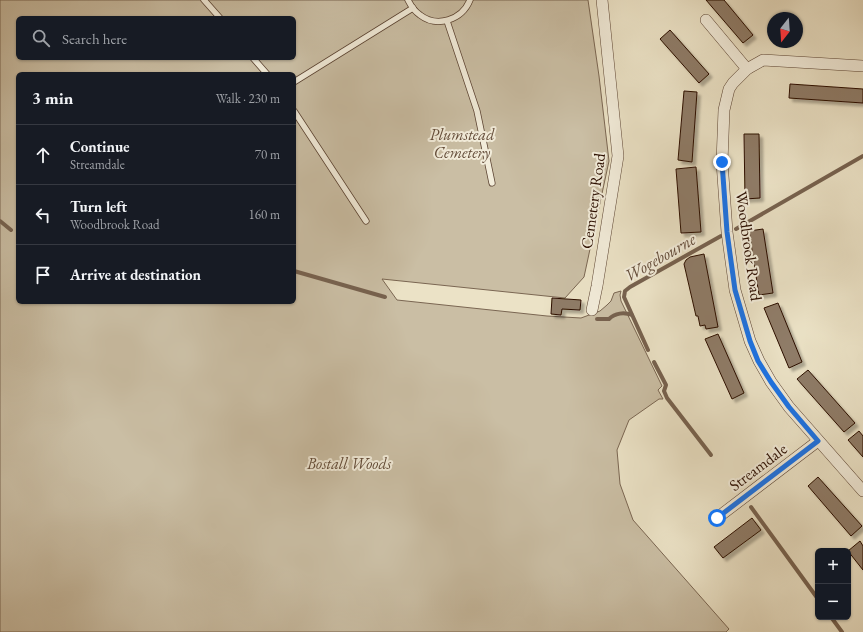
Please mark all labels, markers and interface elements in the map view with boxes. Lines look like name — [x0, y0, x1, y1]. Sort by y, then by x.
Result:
north arrow — [767, 12, 803, 48]
search box — [16, 16, 296, 60]
icon: search — [30, 27, 52, 49]
text: Search here — [62, 29, 127, 48]
text: 3 min — [32, 87, 73, 109]
text: Walk · 230 m — [216, 90, 280, 107]
park label: Plumstead Cemetery — [430, 124, 495, 163]
text: Continue — [70, 137, 130, 156]
icon: ahead — [32, 144, 54, 166]
text: 70 m — [255, 146, 280, 163]
street label: Cemetery Road — [576, 151, 610, 250]
route end — [713, 153, 731, 171]
text: Streamdale — [70, 156, 125, 173]
street label: Woodbrook Road — [731, 190, 767, 303]
text: Turn left — [70, 197, 127, 216]
icon: left — [32, 204, 54, 226]
text: 160 m — [249, 206, 280, 223]
text: Woodbrook Road — [70, 216, 160, 233]
water label: Wogebourne — [620, 228, 700, 286]
icon: arrive — [32, 264, 54, 286]
text: Arrive at destination — [70, 265, 201, 284]
street label: Streamdale — [725, 438, 791, 496]
park label: Bostall Woods — [306, 453, 392, 474]
route start — [708, 509, 726, 527]
map controls — [815, 548, 851, 620]
button: + — [815, 548, 851, 584]
button: − — [815, 584, 851, 620]

